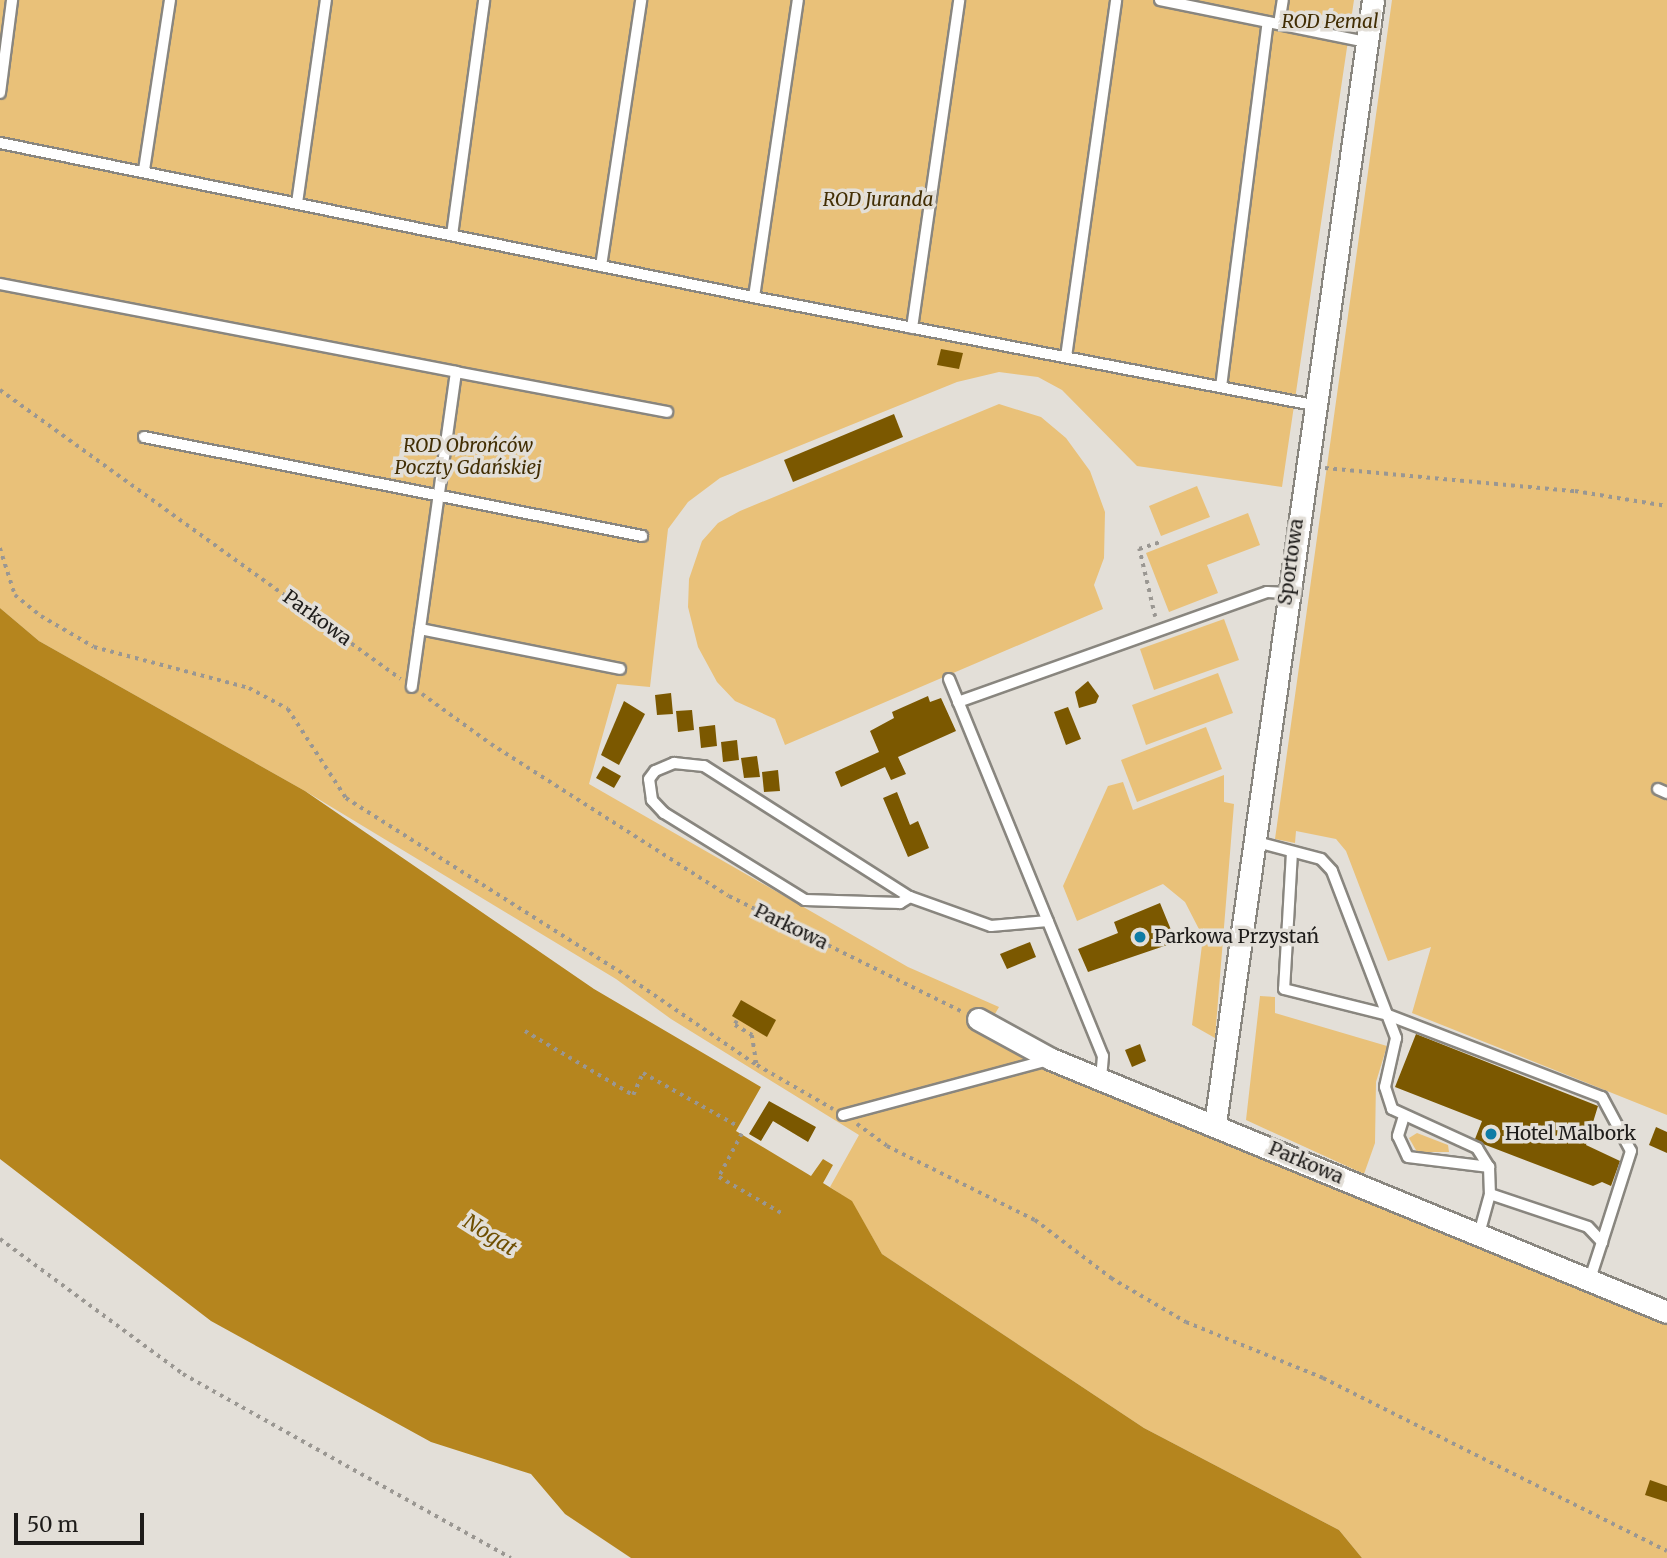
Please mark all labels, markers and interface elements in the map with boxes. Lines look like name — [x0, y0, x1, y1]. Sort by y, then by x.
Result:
park label: ROD Pemal — [1281, 11, 1379, 33]
park label: ROD Juranda — [823, 189, 933, 211]
park label: ROD Obrońców Poczty Gdańskiej — [394, 435, 542, 479]
street label: Sportowa — [1274, 517, 1308, 607]
street label: Parkowa — [278, 586, 356, 650]
street label: Parkowa — [750, 899, 832, 955]
place label: Parkowa Przystań — [1154, 926, 1319, 948]
marker: Parkowa Przystań — [1132, 929, 1148, 945]
place label: Hotel Malbork — [1505, 1123, 1636, 1145]
marker: Hotel Malbork — [1483, 1126, 1499, 1142]
street label: Parkowa — [1265, 1137, 1347, 1189]
water label: Nogat — [459, 1209, 521, 1261]
scale bar — [18, 1498, 147, 1542]
text: 50 m — [27, 1511, 78, 1538]

